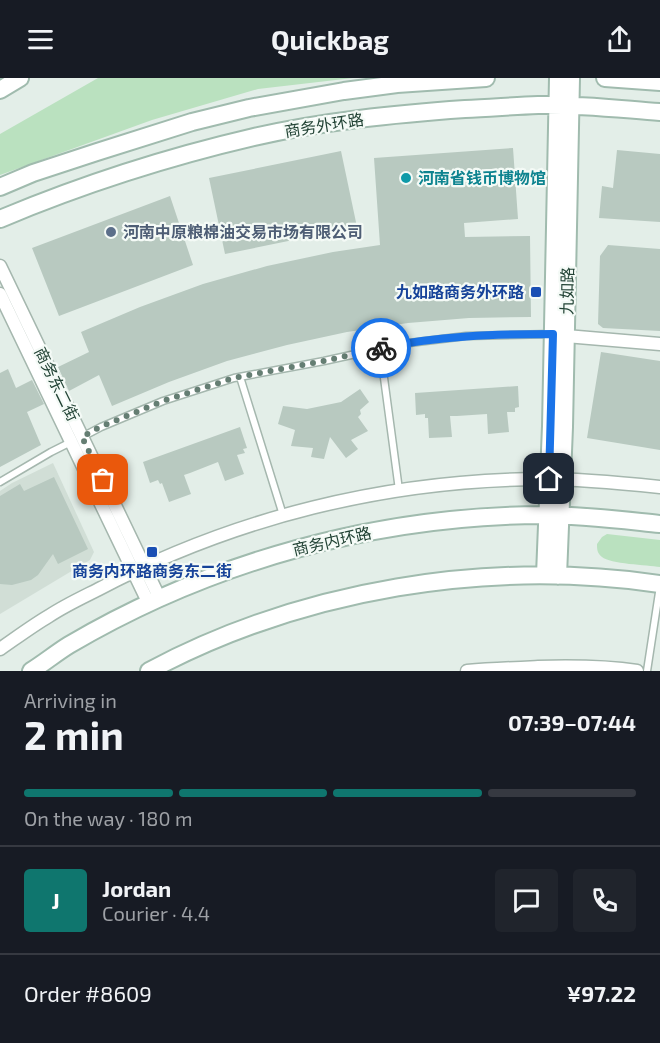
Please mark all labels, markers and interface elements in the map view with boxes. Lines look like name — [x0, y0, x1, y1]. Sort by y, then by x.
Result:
icon: menu — [24, 23, 57, 56]
text: Quickbag — [271, 23, 389, 55]
icon: share — [603, 23, 636, 56]
street label: 商务外环路 — [283, 109, 365, 140]
place label: 河南省钱币博物馆 — [418, 168, 546, 187]
marker: 河南省钱币博物馆 — [399, 171, 413, 185]
place label: 河南中原粮棉油交易市场有限公司 — [123, 222, 363, 241]
marker: 河南中原粮棉油交易市场有限公司 — [104, 225, 118, 239]
street label: 九如路 — [557, 267, 576, 315]
place label: 九如路商务外环路 — [396, 282, 524, 301]
marker: 九如路商务外环路 — [529, 285, 543, 299]
courier — [351, 318, 411, 378]
icon: bike — [365, 332, 398, 365]
street label: 商务东二街 — [31, 344, 84, 424]
pin — [523, 453, 574, 504]
pin — [77, 454, 128, 505]
icon: home — [532, 462, 565, 495]
icon: bag — [86, 463, 119, 496]
street label: 商务内环路 — [291, 522, 373, 559]
marker: 商务内环路商务东二街 — [145, 545, 159, 559]
place label: 商务内环路商务东二街 — [72, 561, 232, 580]
text: Arriving in — [24, 688, 117, 712]
text: 07:39–07:44 — [508, 709, 636, 735]
text: 2 min — [24, 711, 124, 758]
text: On the way · 180 m — [24, 806, 192, 830]
button: chat — [495, 869, 558, 932]
button: phone — [573, 869, 636, 932]
text: Jordan — [102, 875, 171, 901]
text: J — [51, 887, 60, 913]
text: Courier · 4.4 — [102, 901, 210, 925]
text: Order #8609 — [24, 980, 152, 1006]
text: ¥97.22 — [567, 980, 636, 1006]

